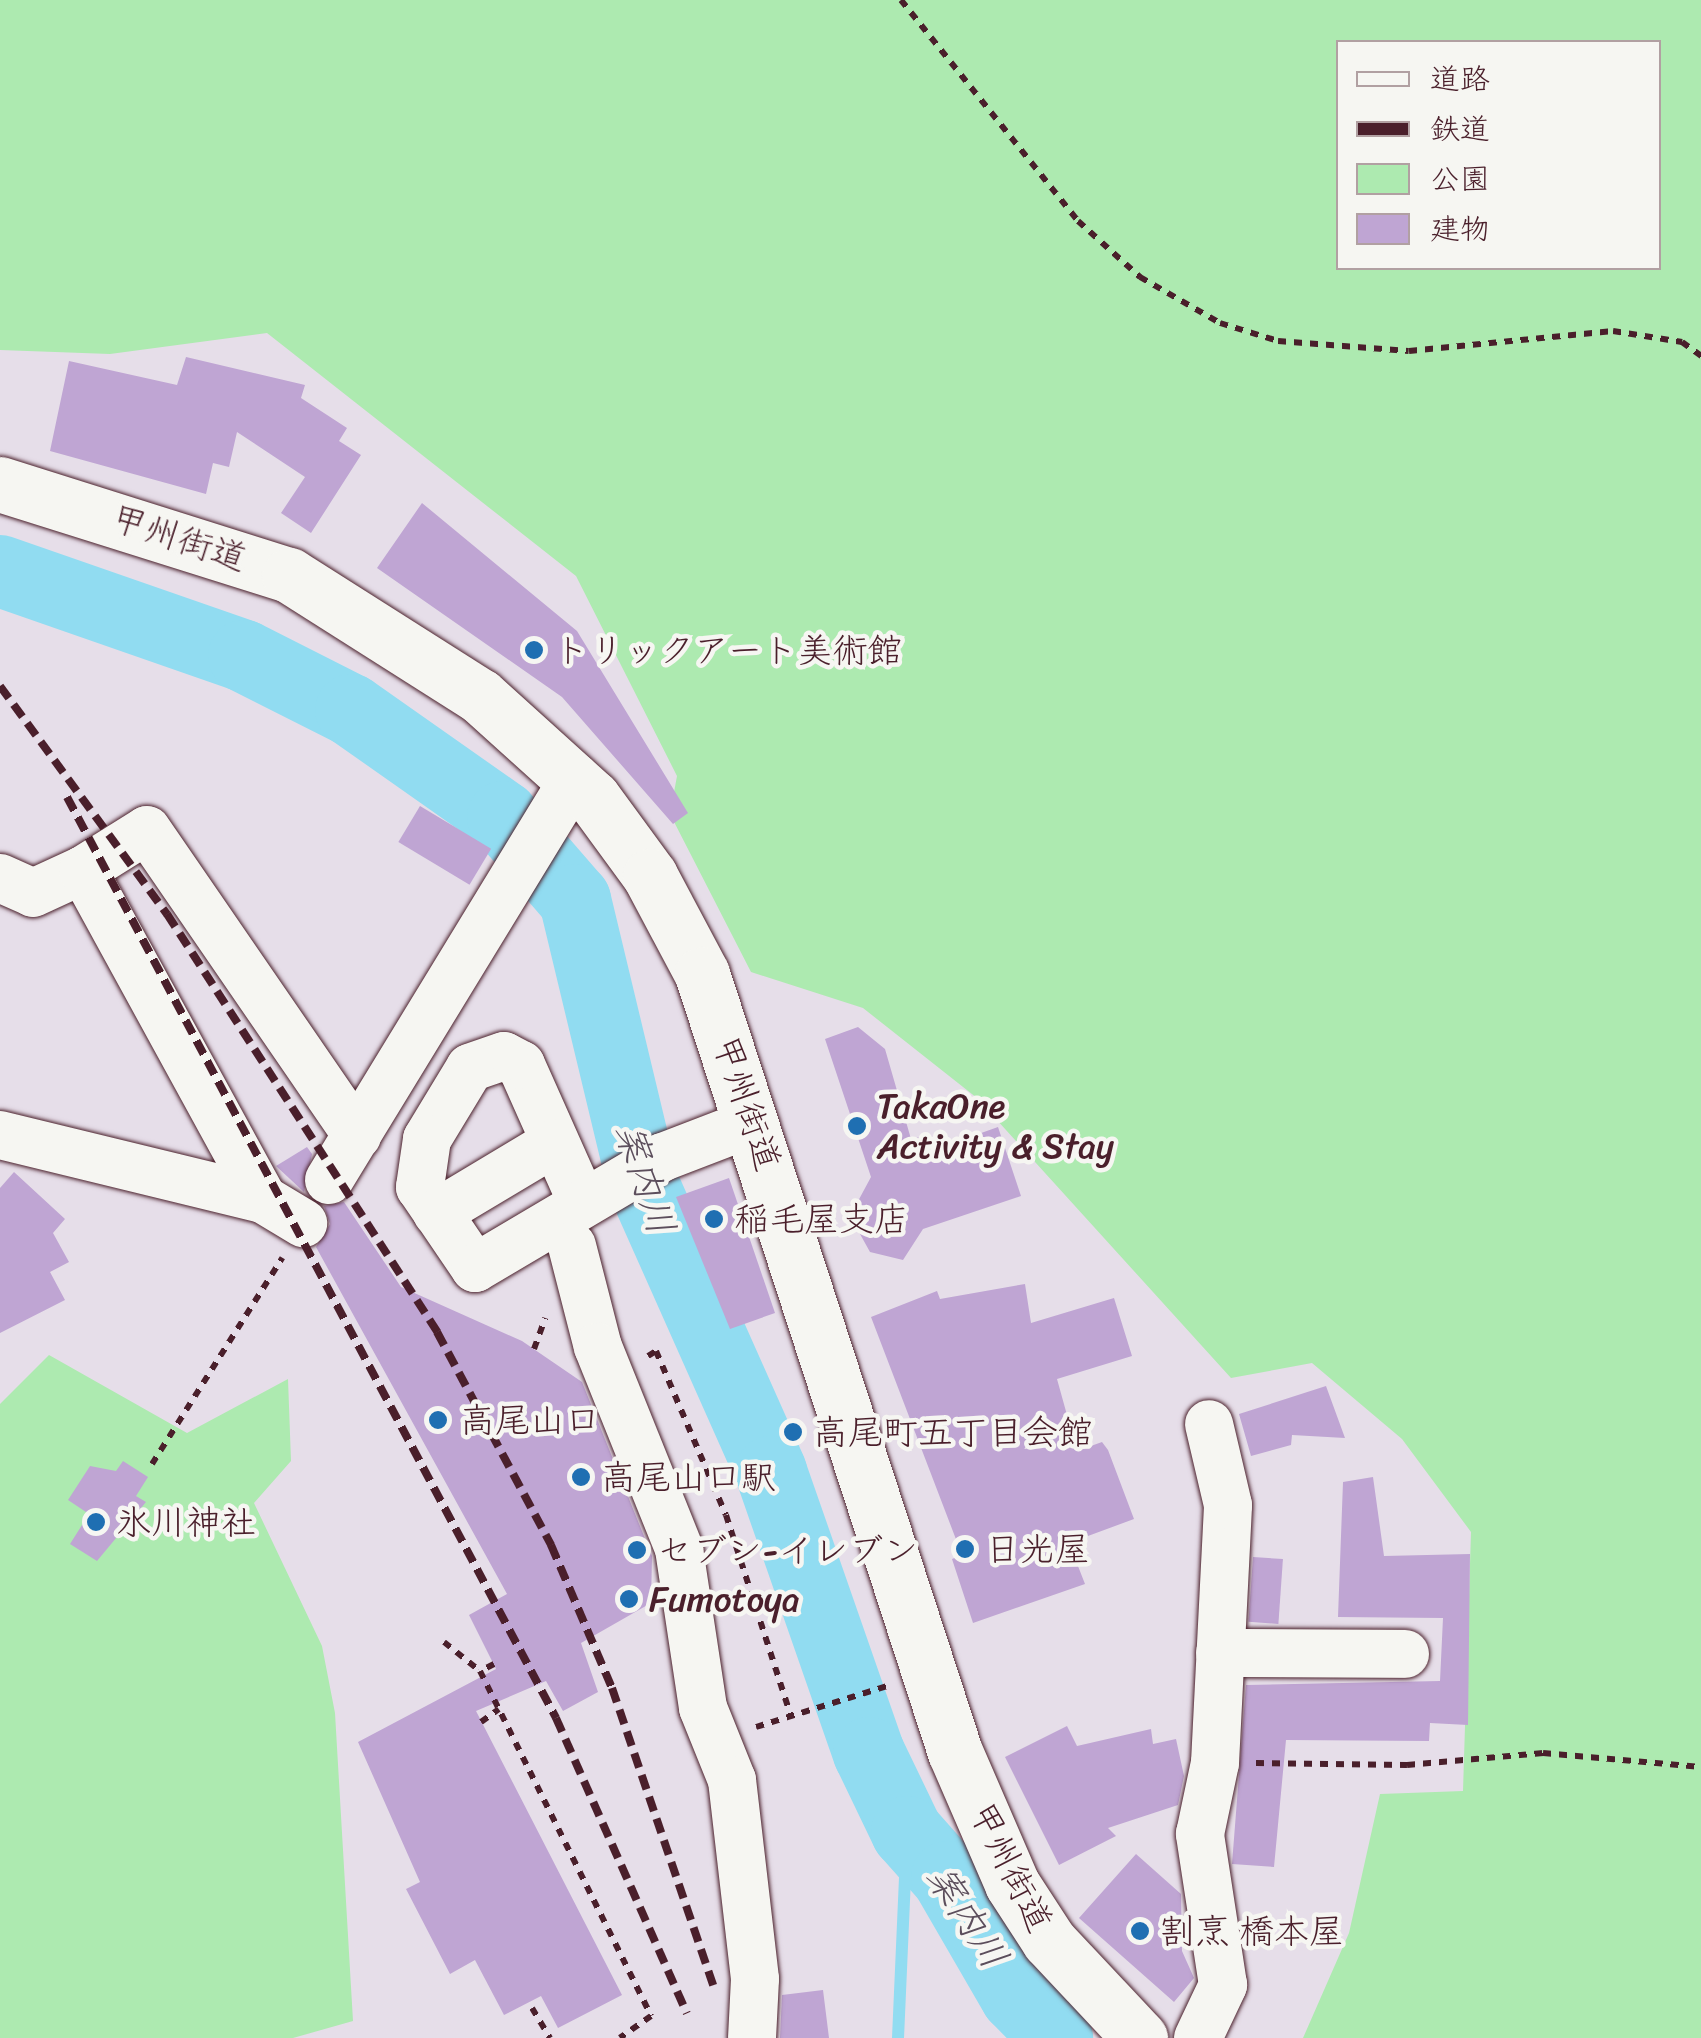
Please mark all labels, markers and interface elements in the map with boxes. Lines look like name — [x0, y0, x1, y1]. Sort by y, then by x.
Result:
legend — [1336, 40, 1661, 270]
text: 道路 — [1430, 52, 1490, 106]
text: 鉄道 — [1430, 102, 1490, 156]
text: 公園 — [1430, 152, 1490, 206]
text: 建物 — [1430, 202, 1490, 256]
street label: 甲州街道 — [106, 496, 252, 580]
place label: トリックアート美術館 — [554, 629, 903, 671]
marker: トリックアート美術館 — [523, 639, 545, 661]
street label: 甲州街道 — [704, 1030, 790, 1176]
place label: TakaOne Activity & Stay — [877, 1085, 1115, 1167]
marker: TakaOne Activity & Stay — [846, 1115, 868, 1137]
water label: 案内川 — [606, 1118, 684, 1240]
place label: 稲毛屋支店 — [734, 1198, 909, 1240]
marker: 稲毛屋支店 — [703, 1208, 725, 1230]
place label: 高尾山口 — [460, 1399, 600, 1441]
marker: 高尾山口 — [425, 1407, 451, 1433]
place label: 高尾町五丁目会館 — [813, 1411, 1093, 1453]
marker: 高尾町五丁目会館 — [782, 1421, 804, 1443]
place label: 高尾山口駅 — [601, 1456, 776, 1498]
marker: 高尾山口駅 — [570, 1466, 592, 1488]
place label: 氷川神社 — [116, 1501, 256, 1543]
marker: 氷川神社 — [85, 1511, 107, 1533]
place label: 日光屋 — [985, 1528, 1090, 1570]
place label: セブン-イレブン — [657, 1529, 918, 1571]
marker: 日光屋 — [954, 1538, 976, 1560]
marker: セブン-イレブン — [626, 1539, 648, 1561]
place label: Fumotoya — [649, 1578, 800, 1620]
marker: Fumotoya — [618, 1588, 640, 1610]
street label: 甲州街道 — [961, 1795, 1061, 1939]
water label: 案内川 — [917, 1857, 1017, 1977]
place label: 割烹 橋本屋 — [1160, 1910, 1344, 1952]
marker: 割烹 橋本屋 — [1129, 1920, 1151, 1942]

